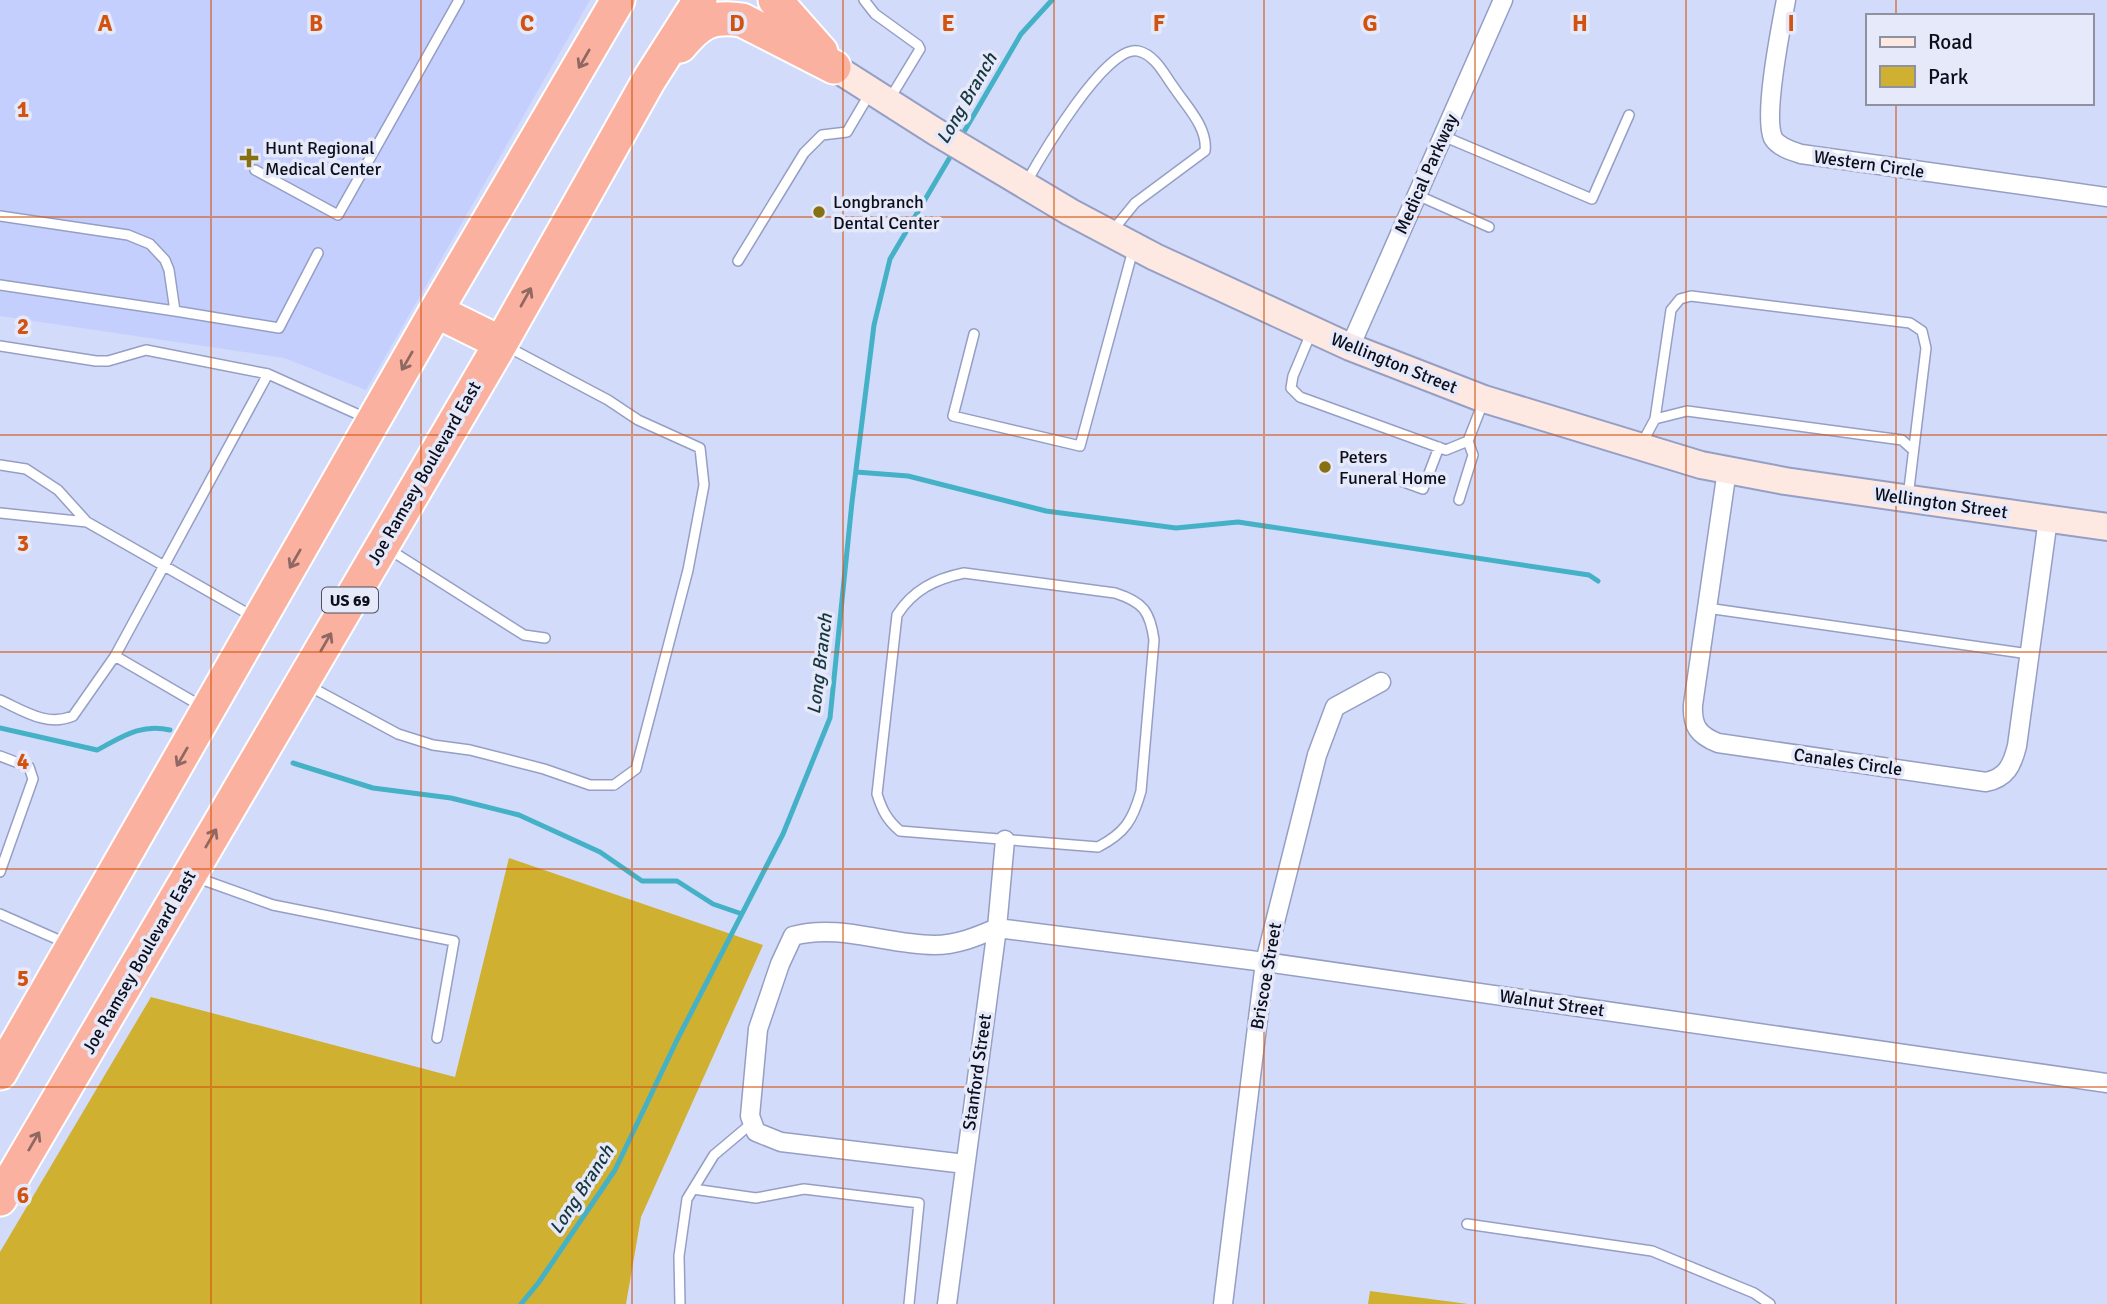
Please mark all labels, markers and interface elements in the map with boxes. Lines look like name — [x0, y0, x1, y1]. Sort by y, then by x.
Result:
text: A — [98, 9, 113, 38]
text: B — [309, 9, 323, 38]
text: C — [520, 9, 534, 38]
text: D — [729, 9, 745, 38]
text: E — [941, 9, 955, 38]
text: F — [1153, 9, 1165, 38]
text: G — [1362, 9, 1378, 38]
text: H — [1572, 9, 1588, 38]
text: I — [1787, 9, 1795, 38]
legend — [1866, 14, 2093, 105]
text: Road — [1928, 29, 1973, 55]
one-way arrow — [577, 48, 590, 69]
water label: Long Branch — [931, 48, 1003, 148]
text: Park — [1928, 64, 1969, 90]
text: 1 — [17, 95, 29, 124]
street label: Medical Parkway — [1390, 110, 1463, 238]
place label: Hunt Regional Medical Center — [265, 137, 381, 180]
street label: Western Circle — [1812, 145, 1926, 183]
marker: Hunt Regional Medical Center — [239, 148, 259, 168]
place label: Longbranch Dental Center — [833, 191, 940, 234]
marker: Longbranch Dental Center — [811, 204, 827, 220]
one-way arrow — [520, 287, 533, 308]
text: 2 — [17, 312, 29, 341]
street label: Wellington Street — [1328, 328, 1460, 398]
one-way arrow — [400, 351, 414, 371]
street label: Joe Ramsey Boulevard East — [362, 377, 486, 569]
place label: Peters Funeral Home — [1339, 446, 1446, 489]
marker: Peters Funeral Home — [1317, 459, 1333, 475]
street label: Wellington Street — [1873, 483, 2009, 523]
text: 3 — [17, 529, 29, 558]
one-way arrow — [288, 548, 301, 569]
road number: US 69 — [322, 587, 378, 612]
water label: Long Branch — [802, 612, 838, 716]
one-way arrow — [319, 632, 333, 652]
street label: Canales Circle — [1792, 743, 1904, 781]
one-way arrow — [175, 746, 189, 766]
text: 4 — [17, 747, 29, 776]
one-way arrow — [204, 829, 218, 849]
street label: Joe Ramsey Boulevard East — [77, 866, 201, 1058]
street label: Briscoe Street — [1246, 921, 1286, 1031]
text: 5 — [17, 964, 29, 993]
street label: Walnut Street — [1498, 985, 1606, 1021]
street label: Stanford Street — [958, 1012, 996, 1132]
one-way arrow — [28, 1131, 42, 1151]
water label: Long Branch — [544, 1140, 620, 1239]
text: 6 — [17, 1181, 29, 1210]

